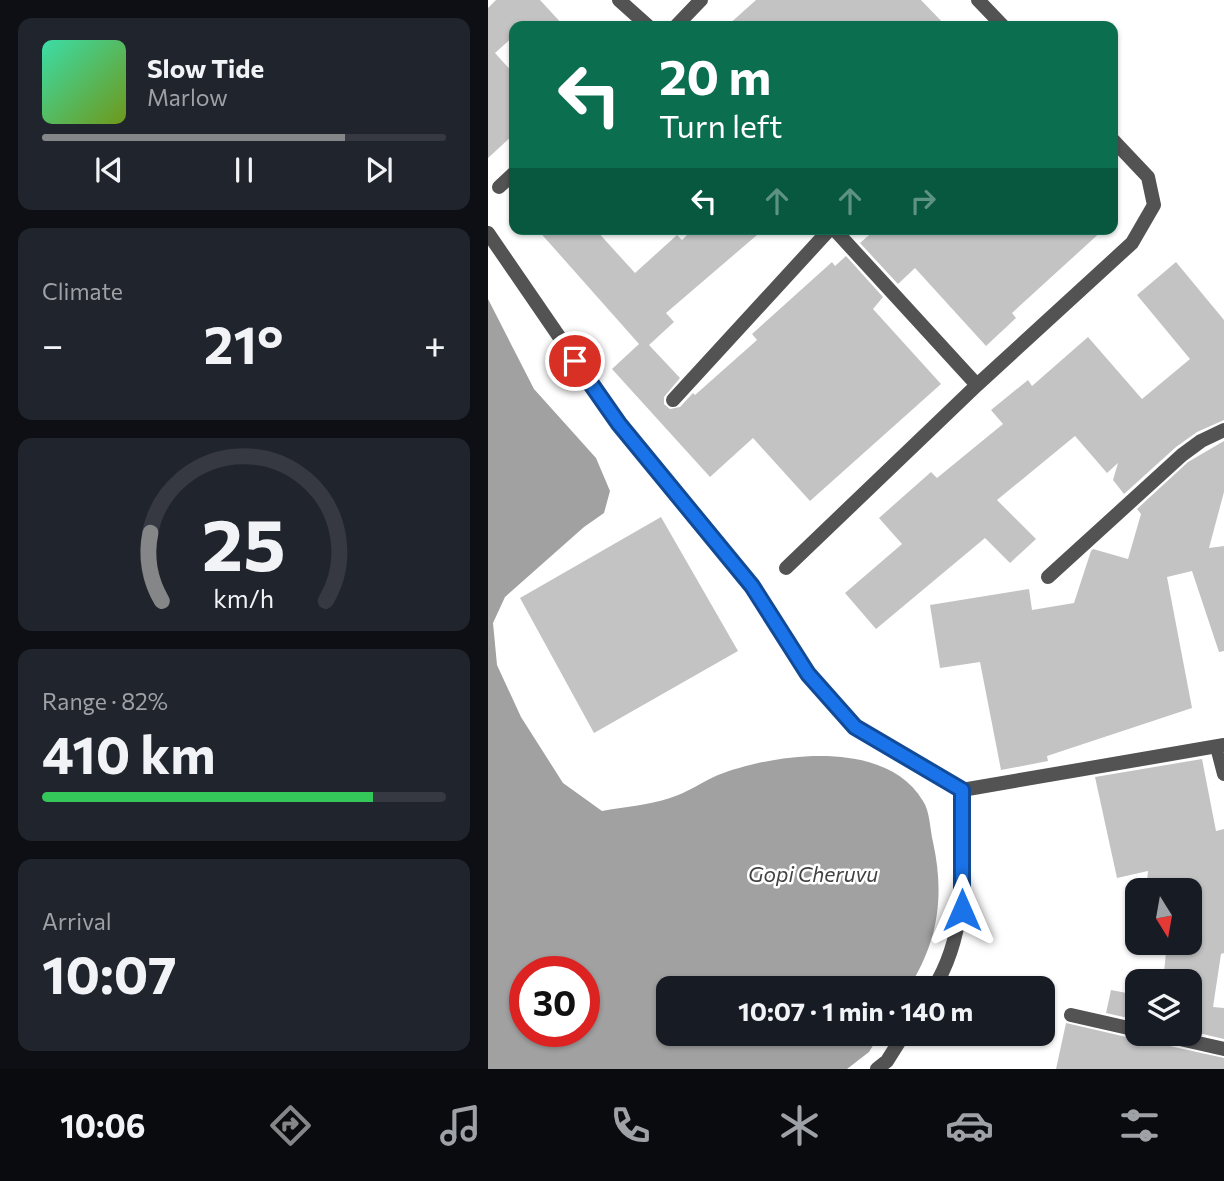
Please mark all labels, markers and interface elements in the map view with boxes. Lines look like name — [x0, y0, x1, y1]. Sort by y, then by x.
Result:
text: 20 m — [659, 45, 771, 105]
icon: left — [544, 49, 635, 140]
text: Slow Tide — [147, 52, 264, 83]
text: Marlow — [147, 83, 228, 111]
text: Turn left — [659, 105, 783, 145]
icon: previous — [90, 151, 128, 189]
icon: pause — [225, 151, 263, 189]
icon: next — [360, 151, 398, 189]
icon: left — [685, 182, 723, 220]
icon: ahead — [758, 182, 796, 220]
icon: ahead — [831, 182, 869, 220]
icon: right — [904, 182, 942, 220]
text: Climate — [42, 277, 123, 305]
text: 21° — [204, 311, 283, 375]
text: − — [42, 320, 64, 367]
text: + — [424, 320, 446, 367]
pin — [545, 331, 605, 391]
icon: arrive — [556, 342, 594, 380]
text: 25 — [202, 497, 286, 586]
text: km/h — [214, 582, 274, 612]
text: Range · 82% — [42, 687, 168, 715]
text: 410 km — [42, 721, 216, 785]
water label: Gopi Cheruvu — [748, 861, 878, 886]
position arrow — [925, 873, 999, 947]
north arrow — [1125, 878, 1202, 956]
map controls — [1125, 878, 1202, 1046]
text: Arrival — [42, 907, 112, 935]
text: 10:07 — [42, 941, 176, 1005]
speed limit sign: 30 — [509, 956, 600, 1047]
button: layers — [1125, 969, 1202, 1046]
text: 10:07 · 1 min · 140 m — [738, 995, 973, 1026]
icon: directions — [266, 1101, 315, 1150]
icon: music — [436, 1101, 485, 1150]
icon: phone — [606, 1101, 655, 1150]
icon: climate — [775, 1101, 824, 1150]
icon: car — [945, 1101, 994, 1150]
icon: filters — [1115, 1101, 1164, 1150]
text: 10:06 — [60, 1105, 146, 1145]

